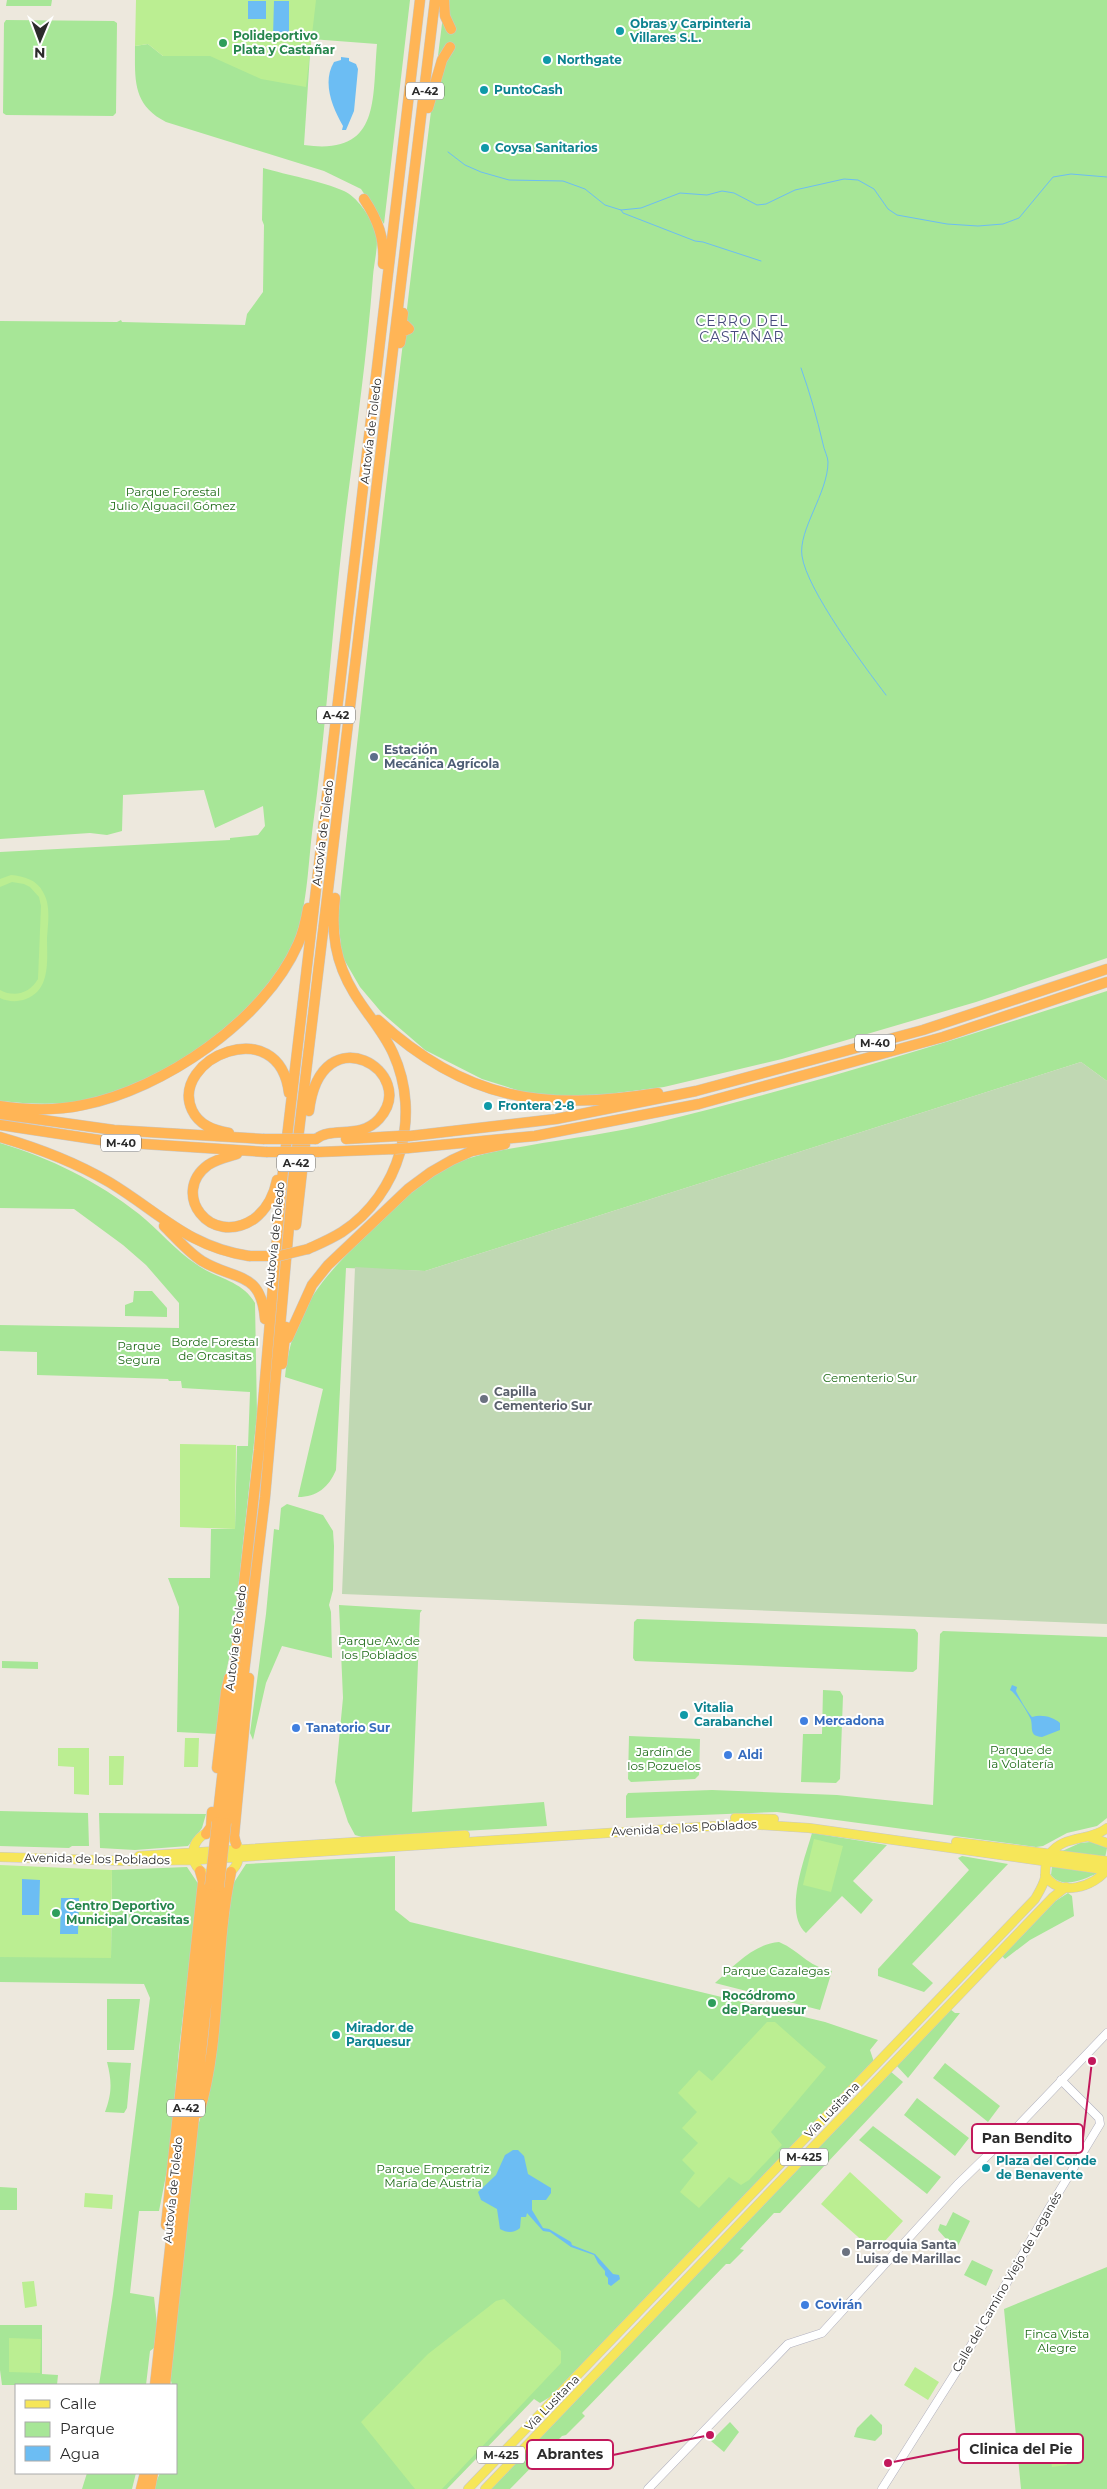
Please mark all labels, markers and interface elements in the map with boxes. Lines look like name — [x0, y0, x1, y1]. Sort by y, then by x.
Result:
north arrow — [15, 15, 65, 65]
place label: Obras y Carpinteria Villares S.L. — [629, 16, 751, 45]
marker: Obras y Carpinteria Villares S.L. — [614, 25, 626, 37]
place label: Polideportivo Plata y Castañar — [233, 28, 335, 57]
marker: Polideportivo Plata y Castañar — [217, 37, 229, 49]
text: N — [34, 44, 46, 62]
place label: Northgate — [557, 52, 622, 67]
marker: Northgate — [541, 54, 553, 66]
road number: A-42 — [406, 82, 444, 100]
place label: PuntoCash — [494, 82, 563, 97]
marker: PuntoCash — [478, 84, 490, 96]
place label: Coysa Sanitarios — [495, 140, 598, 155]
marker: Coysa Sanitarios — [479, 142, 491, 154]
district label: CERRO DEL CASTAÑAR — [695, 312, 789, 346]
street label: Autovía de Toledo — [357, 377, 384, 485]
park label: Parque Forestal Julio Alguacil Gómez — [109, 484, 236, 513]
road number: A-42 — [317, 706, 355, 724]
place label: Estación Mecánica Agrícola — [384, 742, 499, 771]
marker: Estación Mecánica Agrícola — [368, 751, 380, 763]
street label: Autovía de Toledo — [309, 779, 336, 887]
road number: M-40 — [855, 1034, 895, 1052]
place label: Frontera 2-8 — [498, 1098, 575, 1113]
marker: Frontera 2-8 — [482, 1100, 494, 1112]
road number: M-40 — [101, 1134, 141, 1152]
road number: A-42 — [277, 1154, 315, 1172]
street label: Autovía de Toledo — [261, 1181, 288, 1289]
park label: Borde Forestal de Orcasitas — [171, 1334, 259, 1363]
park label: Parque Segura — [117, 1338, 161, 1367]
park label: Cementerio Sur — [823, 1370, 917, 1385]
place label: Capilla Cementerio Sur — [494, 1384, 592, 1413]
marker: Capilla Cementerio Sur — [478, 1393, 490, 1405]
street label: Autovía de Toledo — [222, 1584, 249, 1692]
park label: Parque Av. de los Poblados — [338, 1633, 420, 1662]
place label: Vitalia Carabanchel — [693, 1700, 773, 1729]
marker: Vitalia Carabanchel — [678, 1709, 690, 1721]
place label: Mercadona — [814, 1713, 885, 1728]
marker: Mercadona — [798, 1715, 810, 1727]
place label: Tanatorio Sur — [306, 1720, 390, 1735]
marker: Tanatorio Sur — [290, 1722, 302, 1734]
park label: Parque de la Volatería — [988, 1742, 1054, 1771]
park label: Jardín de los Pozuelos — [627, 1744, 701, 1773]
place label: Aldi — [737, 1747, 763, 1762]
marker: Aldi — [722, 1749, 734, 1761]
street label: Avenida de los Poblados — [611, 1816, 757, 1839]
street label: Avenida de los Poblados — [24, 1850, 170, 1867]
place label: Centro Deportivo Municipal Orcasitas — [66, 1898, 190, 1927]
marker: Centro Deportivo Municipal Orcasitas — [50, 1907, 62, 1919]
park label: Parque Cazalegas — [722, 1963, 830, 1978]
place label: Rocódromo de Parquesur — [722, 1988, 806, 2017]
marker: Rocódromo de Parquesur — [706, 1997, 718, 2009]
place label: Mirador de Parquesur — [346, 2020, 414, 2049]
marker: Mirador de Parquesur — [330, 2029, 342, 2041]
street label: Vía Lusitana — [801, 2078, 862, 2141]
road number: A-42 — [167, 2100, 205, 2116]
callout: Pan Bendito — [972, 2124, 1083, 2153]
text: Pan Bendito — [982, 2129, 1072, 2147]
street label: Autovía de Toledo — [159, 2136, 186, 2244]
road number: M-425 — [780, 2148, 828, 2166]
place label: Plaza del Conde de Benavente — [996, 2153, 1097, 2182]
park label: Parque Emperatriz María de Austria — [376, 2161, 490, 2190]
marker: Plaza del Conde de Benavente — [980, 2162, 992, 2174]
street label: Calle del Camino Viejo de Leganés — [949, 2189, 1065, 2375]
place label: Parroquia Santa Luisa de Marillac — [856, 2237, 961, 2266]
marker: Parroquia Santa Luisa de Marillac — [840, 2246, 852, 2258]
place label: Covirán — [815, 2297, 862, 2312]
marker: Covirán — [799, 2299, 811, 2311]
park label: Finca Vista Alegre — [1025, 2326, 1089, 2355]
street label: Vía Lusitana — [521, 2371, 582, 2434]
legend — [15, 2384, 178, 2474]
text: Calle — [60, 2394, 97, 2413]
text: Parque — [60, 2419, 115, 2438]
callout: Clinica del Pie — [959, 2434, 1083, 2463]
callout: Abrantes — [527, 2440, 613, 2469]
text: Clinica del Pie — [969, 2440, 1073, 2458]
text: Agua — [60, 2444, 100, 2463]
text: Abrantes — [536, 2445, 604, 2463]
road number: M-425 — [477, 2446, 525, 2464]

